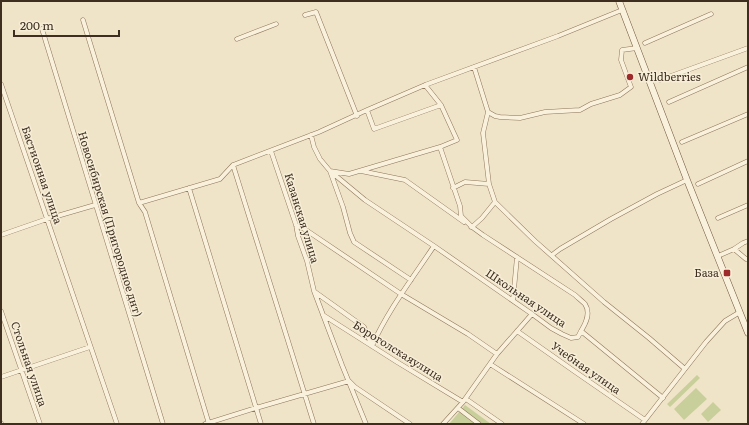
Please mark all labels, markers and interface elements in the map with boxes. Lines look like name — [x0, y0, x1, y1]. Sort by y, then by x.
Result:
scale bar — [14, 12, 119, 38]
text: 200 m — [20, 16, 54, 34]
place label: Wildberries — [638, 68, 701, 84]
marker: Wildberries — [625, 72, 635, 82]
street label: Бастионная улица — [19, 124, 67, 226]
street label: Новосибирская (Пригородное днт) — [75, 129, 147, 319]
street label: Казанская улица — [282, 171, 324, 265]
street label: Школьная улица — [483, 264, 570, 330]
place label: База — [694, 264, 719, 280]
marker: База — [722, 268, 732, 278]
street label: Бороголскаяулица — [350, 316, 447, 384]
street label: Стольная улица — [8, 319, 52, 408]
street label: Учебная улица — [549, 337, 625, 397]

